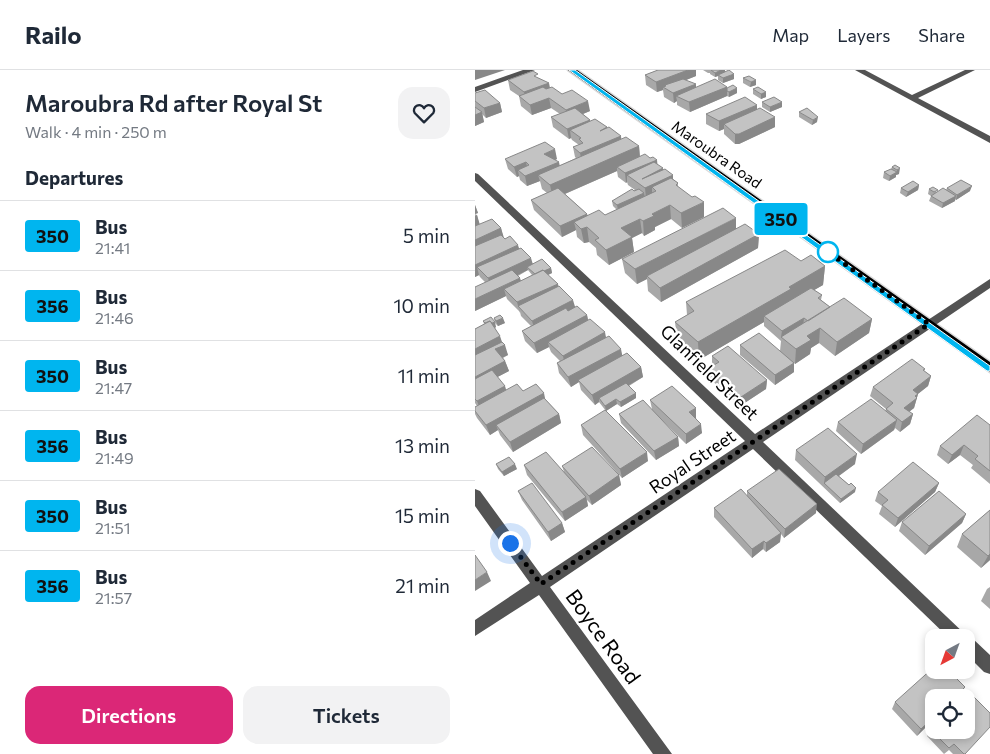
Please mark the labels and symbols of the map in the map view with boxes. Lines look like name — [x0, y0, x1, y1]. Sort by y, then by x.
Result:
street label: Maroubra Road — [669, 116, 765, 192]
line badge: 350 — [752, 203, 810, 235]
unlabelled marker — [817, 241, 839, 263]
street label: Glanfield Street — [656, 320, 764, 424]
street label: Royal Street — [645, 424, 739, 498]
your location — [498, 531, 523, 556]
street label: Boyce Road — [561, 584, 647, 688]
north arrow — [925, 629, 975, 679]

